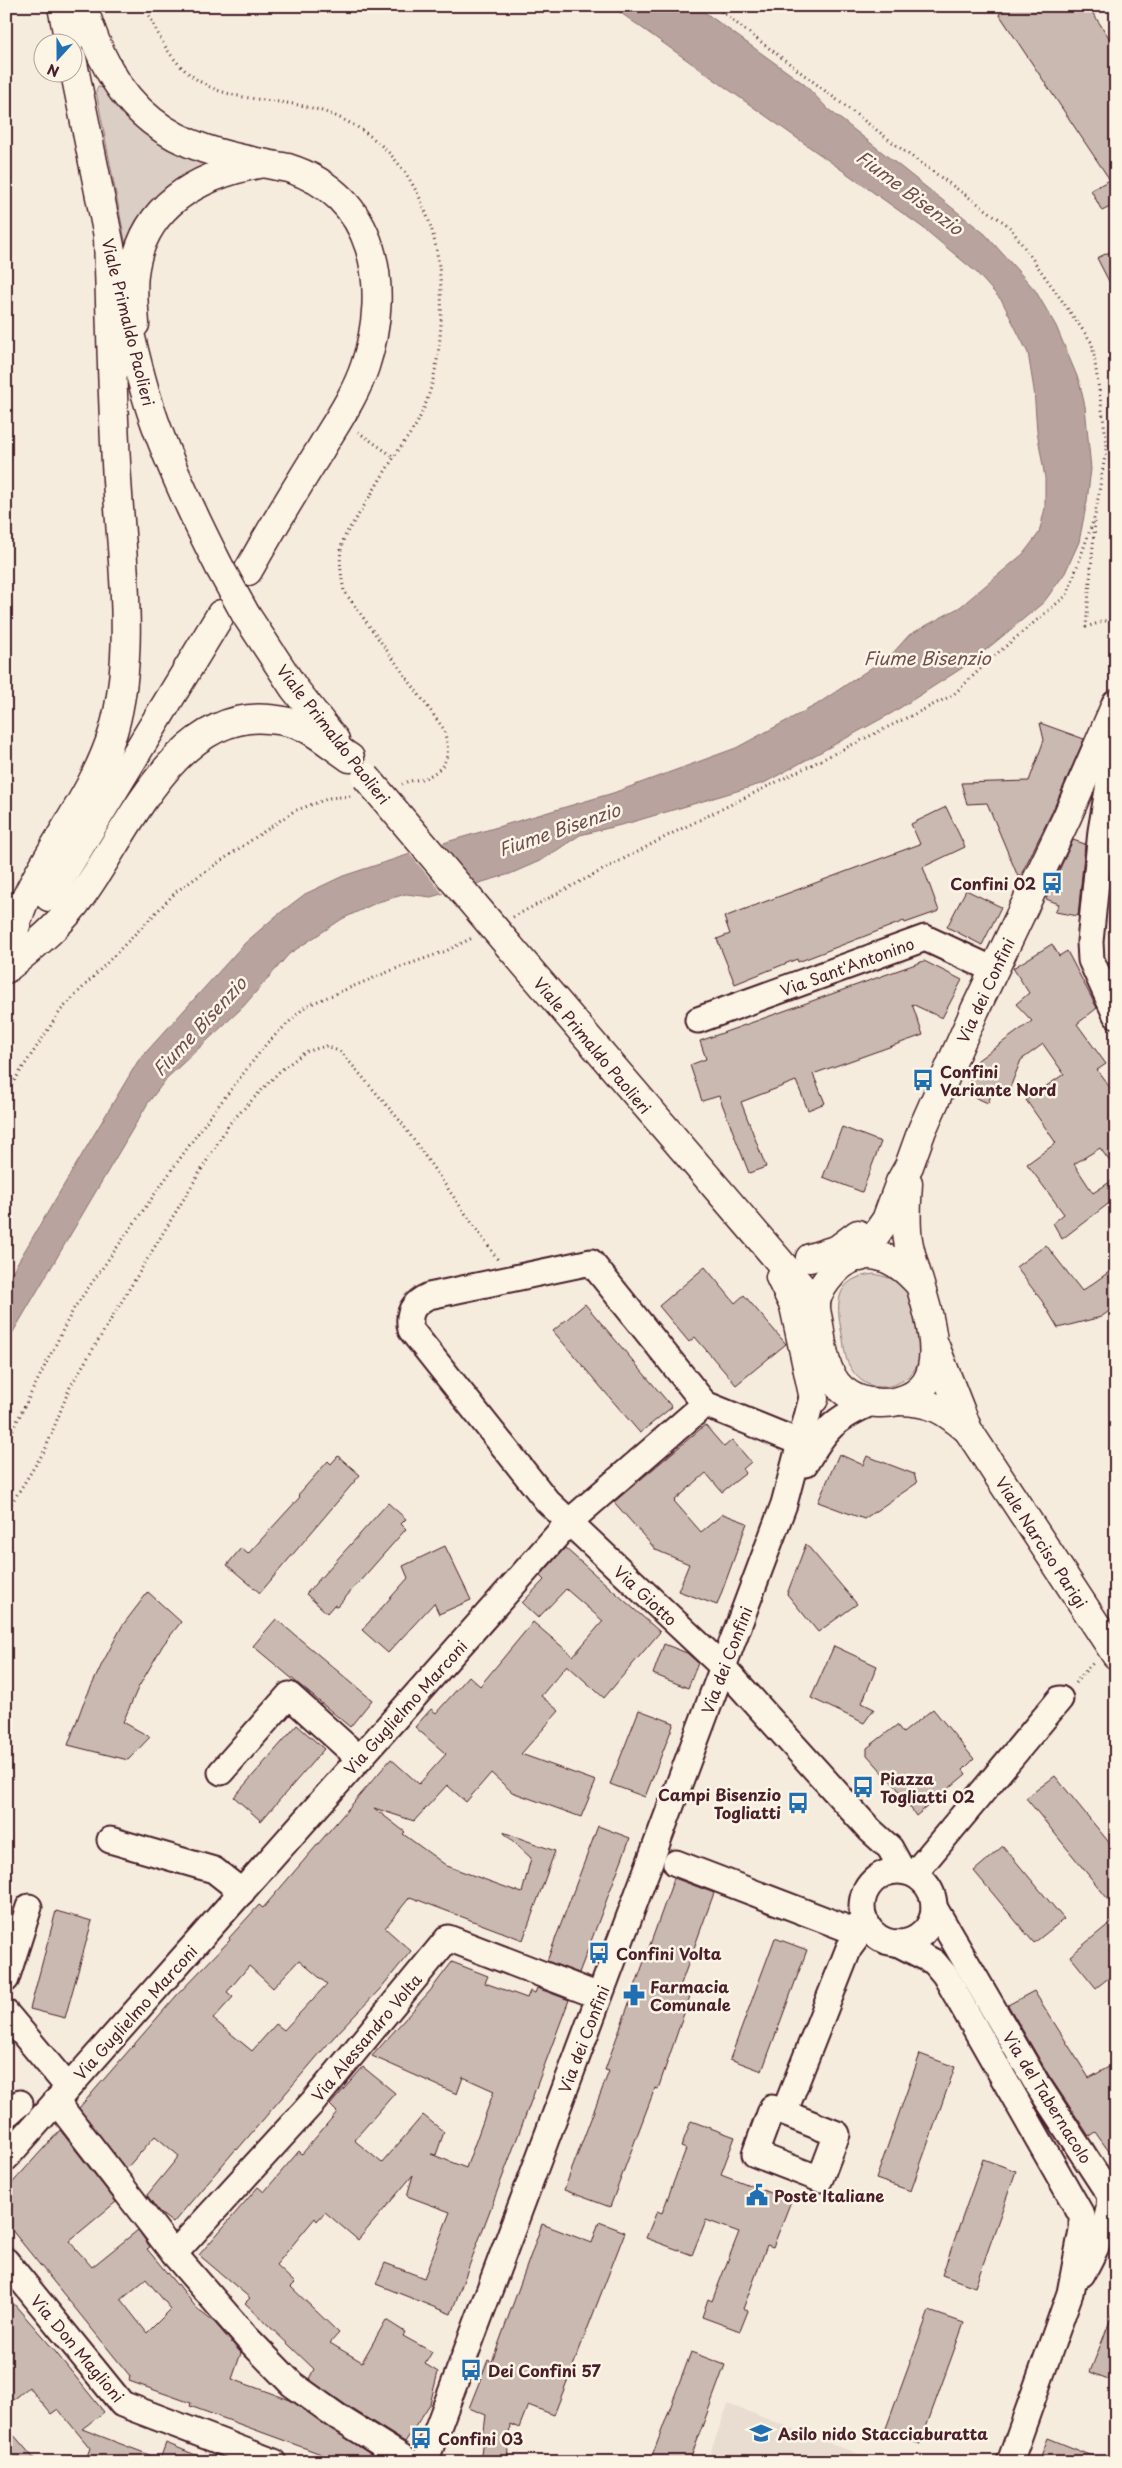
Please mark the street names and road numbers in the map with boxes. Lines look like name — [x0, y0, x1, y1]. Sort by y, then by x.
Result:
street label: Viale Primaldo Paolieri — [97, 236, 161, 408]
street label: Viale Primaldo Paolieri — [272, 659, 396, 809]
street label: Via Sant'Antonino — [777, 931, 918, 1001]
street label: Via dei Confini — [950, 934, 1020, 1046]
street label: Viale Primaldo Paolieri — [528, 971, 658, 1119]
street label: Viale Narciso Parigi — [990, 1471, 1094, 1613]
street label: Via Giotto — [609, 1559, 683, 1631]
street label: Via dei Confini — [694, 1603, 758, 1717]
street label: Via Guglielmo Marconi — [338, 1634, 472, 1780]
street label: Via Guglielmo Marconi — [68, 1939, 202, 2085]
street label: Via Alessandro Volta — [305, 1968, 427, 2106]
street label: Via dei Confini — [551, 1982, 615, 2096]
street label: Via del Tabernacolo — [998, 2026, 1098, 2168]
street label: Via Don Maglioni — [26, 2289, 130, 2407]

